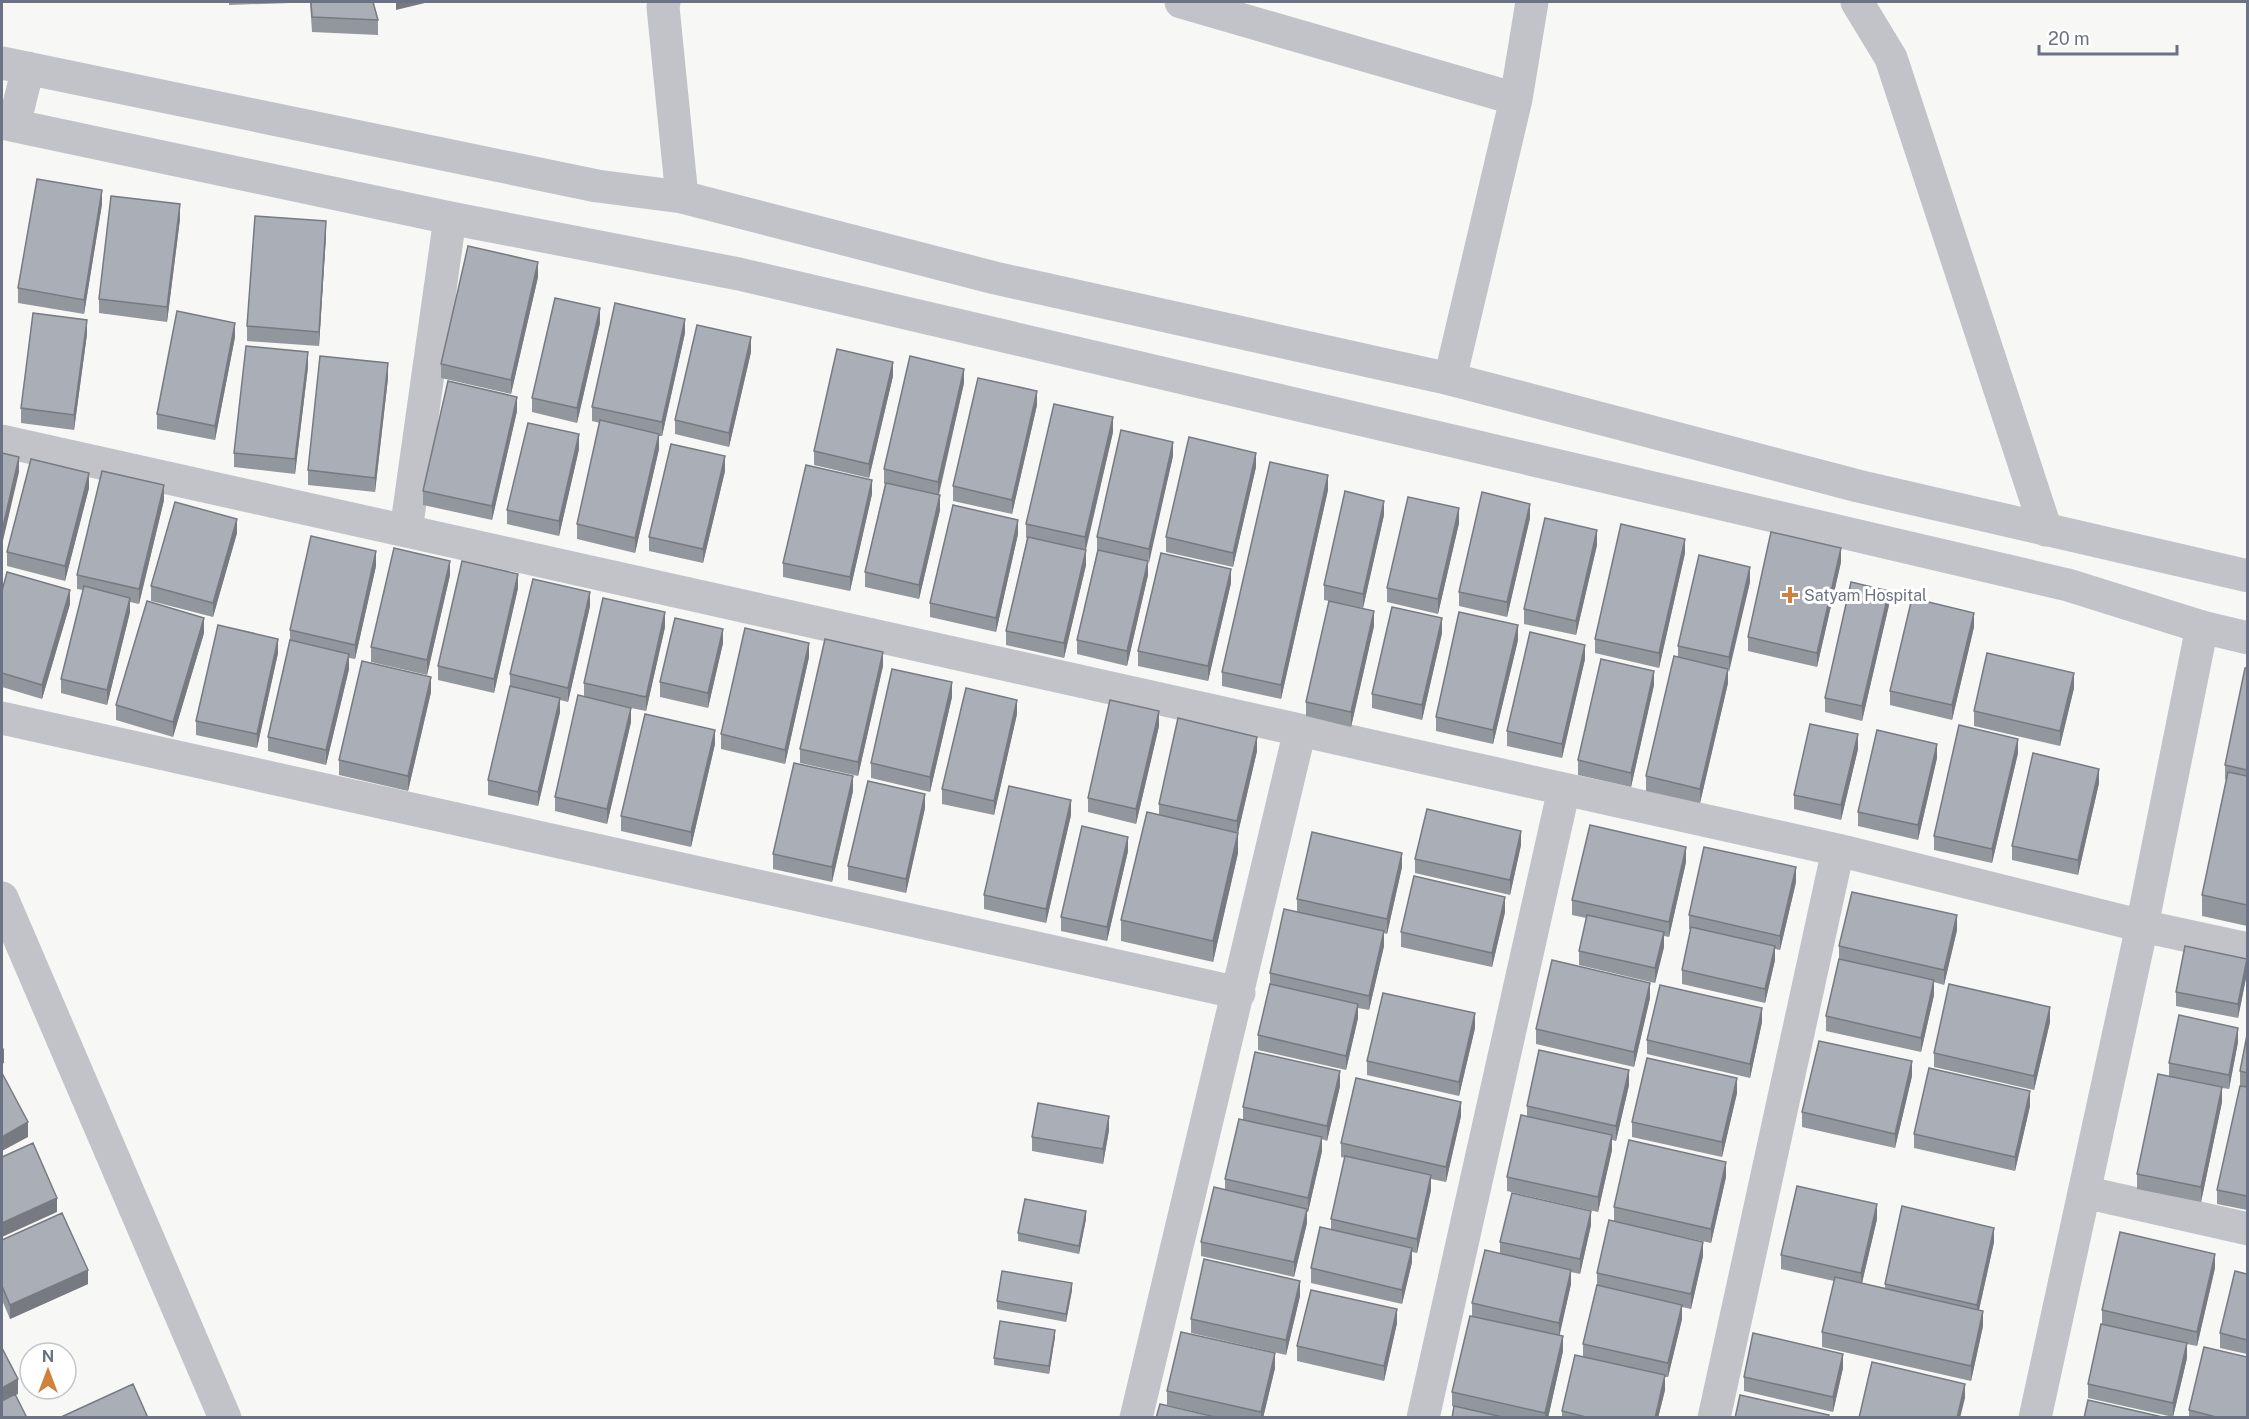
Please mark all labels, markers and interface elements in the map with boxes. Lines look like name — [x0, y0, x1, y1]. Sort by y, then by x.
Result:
scale bar — [2039, 18, 2177, 56]
text: 20 m — [2048, 28, 2090, 49]
marker: Satyam Hospital — [1781, 586, 1799, 604]
place label: Satyam Hospital — [1804, 586, 1927, 605]
north arrow — [18, 1341, 78, 1401]
text: N — [42, 1347, 54, 1366]

